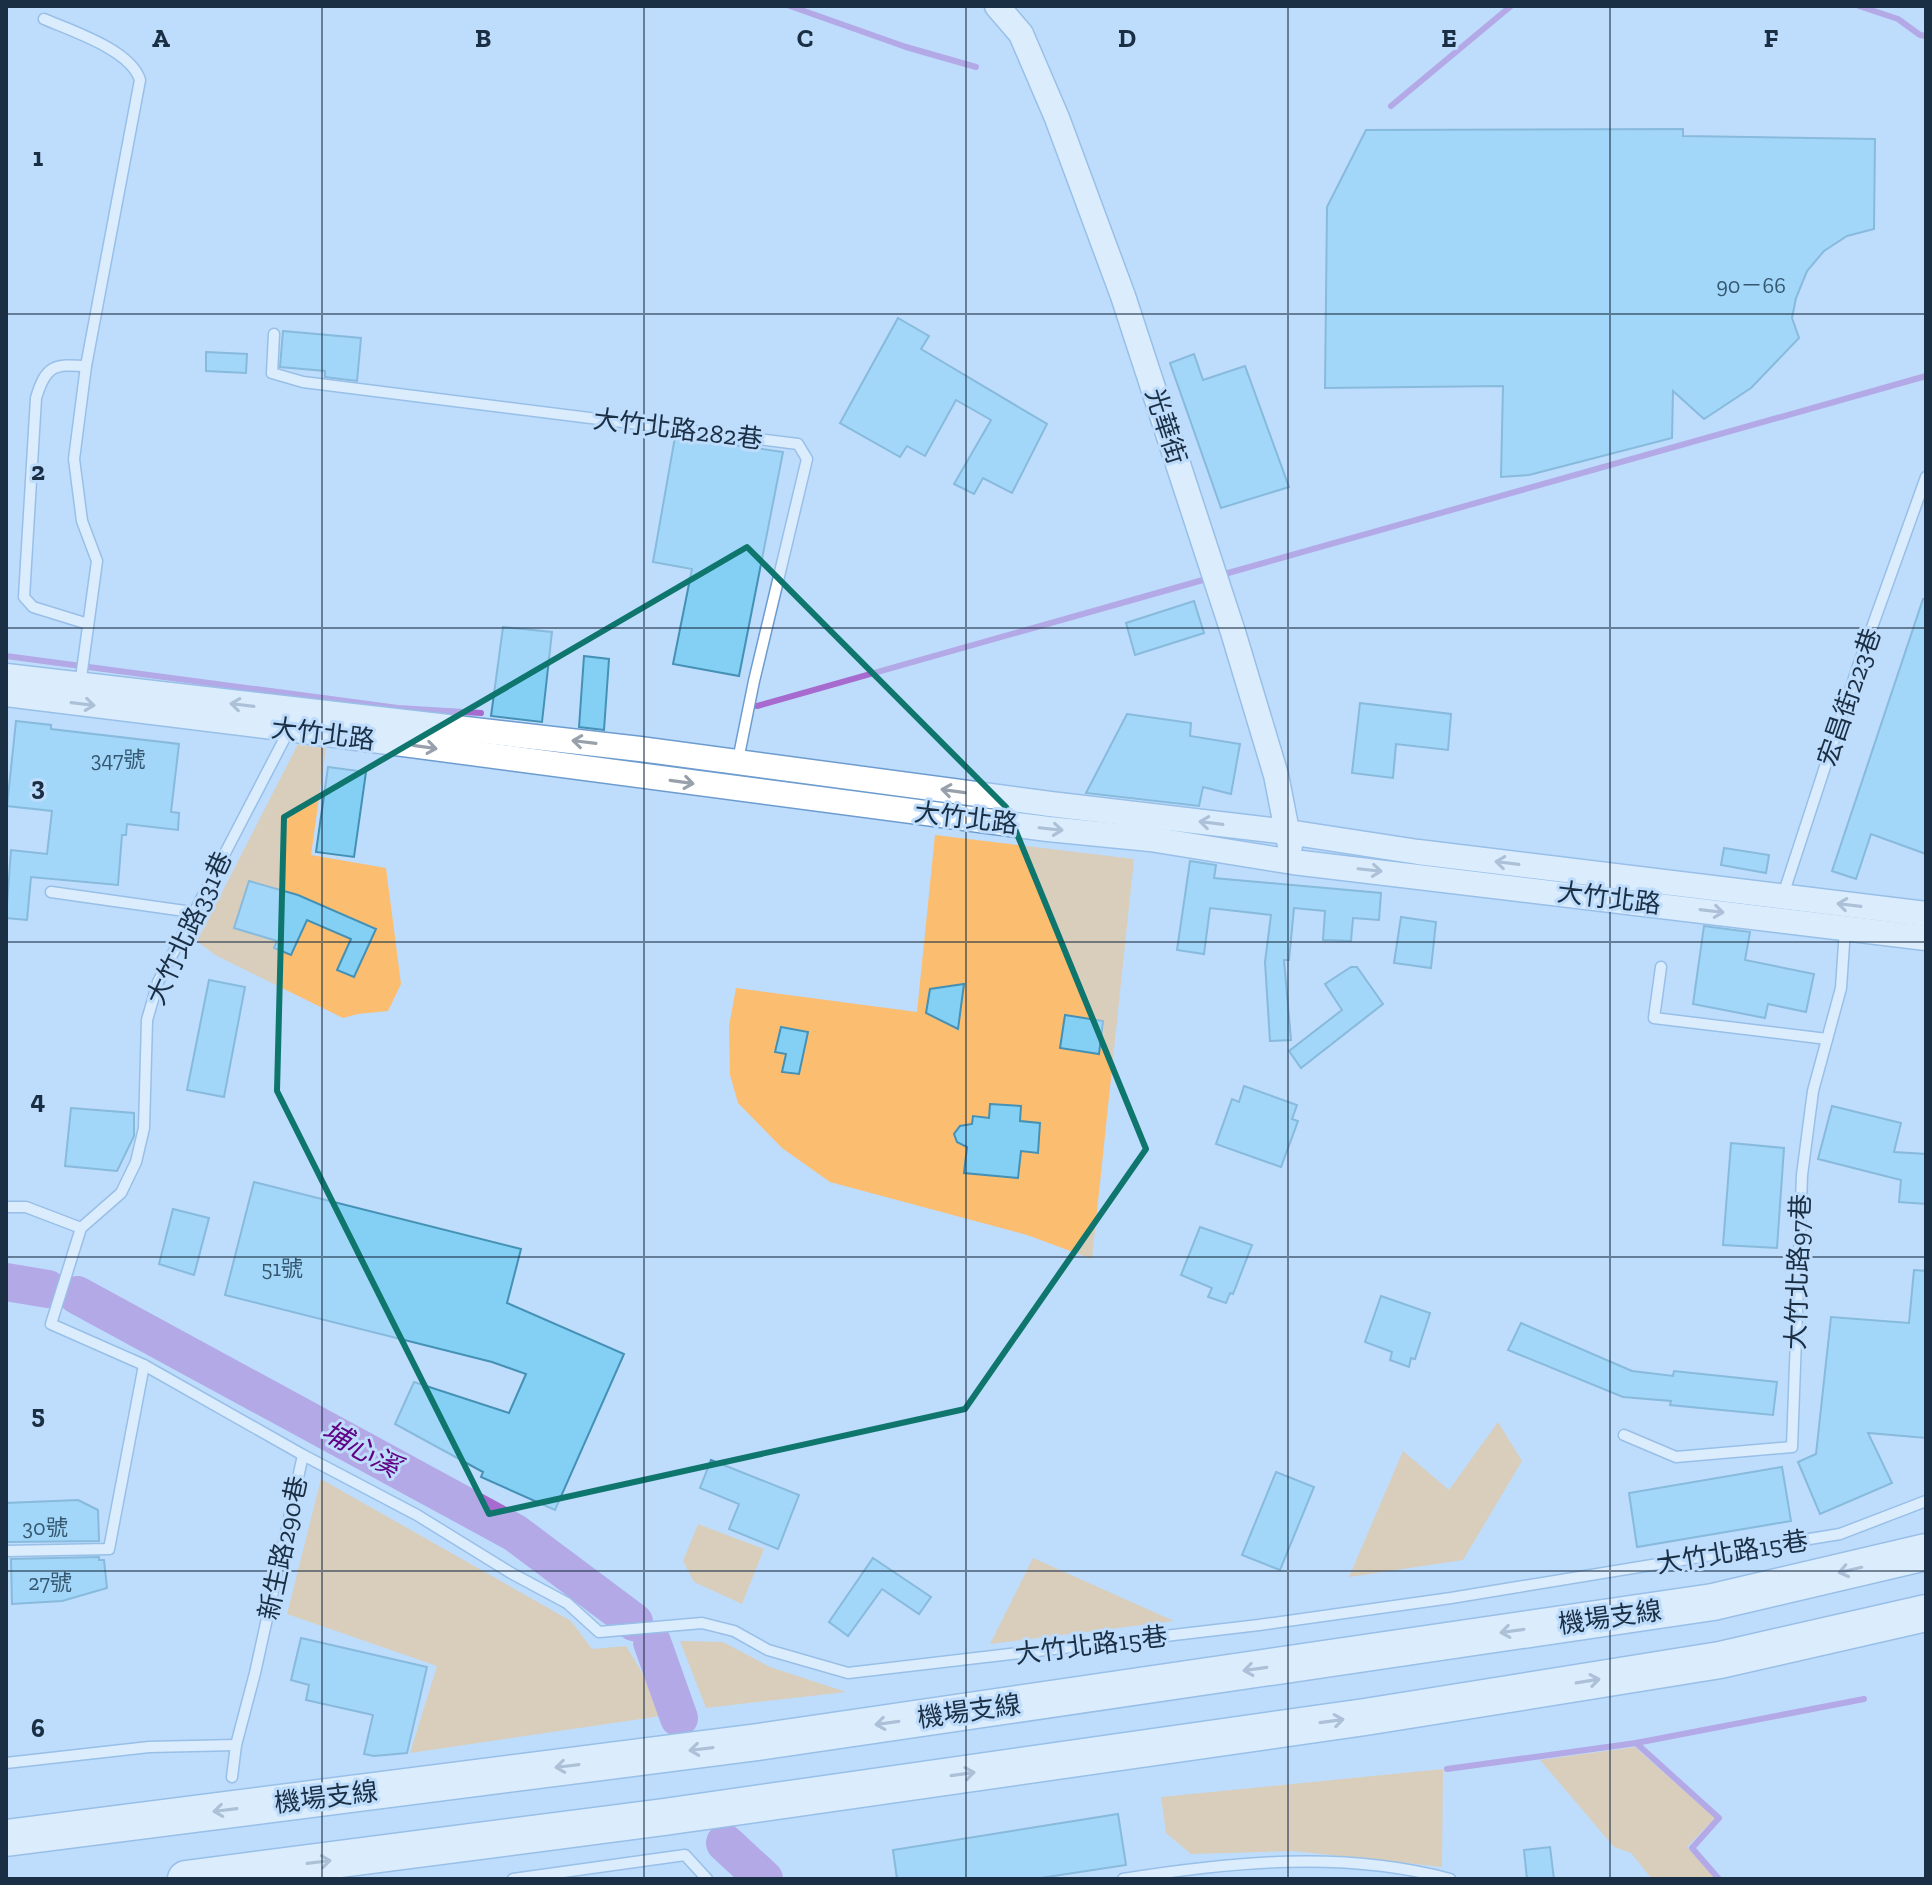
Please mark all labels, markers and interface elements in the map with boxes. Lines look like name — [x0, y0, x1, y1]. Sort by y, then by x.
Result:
text: A — [152, 22, 170, 54]
text: B — [475, 22, 491, 54]
text: C — [797, 22, 813, 54]
text: D — [1118, 22, 1136, 54]
text: E — [1441, 22, 1457, 54]
text: F — [1764, 22, 1779, 54]
text: 1 — [33, 141, 44, 173]
house number: 90－66 — [1716, 272, 1786, 299]
street label: 光華街 — [1139, 384, 1193, 468]
street label: 大竹北路282巷 — [591, 403, 765, 455]
text: 2 — [31, 455, 45, 487]
street label: 宏昌街223巷 — [1811, 624, 1887, 770]
one-way arrow — [70, 697, 96, 712]
one-way arrow — [229, 697, 256, 712]
street label: 大竹北路 — [269, 712, 377, 756]
one-way arrow — [572, 734, 597, 749]
one-way arrow — [412, 740, 437, 755]
house number: 347號 — [91, 746, 145, 773]
text: 3 — [31, 770, 45, 802]
one-way arrow — [669, 774, 695, 789]
one-way arrow — [940, 783, 966, 798]
street label: 大竹北路 — [912, 796, 1020, 840]
one-way arrow — [1198, 815, 1225, 830]
one-way arrow — [1037, 822, 1064, 837]
street label: 大竹北路331巷 — [140, 846, 238, 1010]
one-way arrow — [1495, 855, 1520, 870]
one-way arrow — [1356, 863, 1383, 878]
street label: 大竹北路 — [1555, 876, 1663, 920]
one-way arrow — [1836, 898, 1862, 913]
one-way arrow — [1698, 903, 1725, 918]
text: 4 — [31, 1084, 46, 1116]
street label: 大竹北路97巷 — [1779, 1193, 1817, 1351]
house number: 51號 — [261, 1255, 303, 1282]
text: 5 — [31, 1398, 45, 1430]
water label: 埔心溪 — [316, 1414, 409, 1486]
street label: 新生路290巷 — [252, 1473, 314, 1623]
house number: 30號 — [22, 1514, 68, 1541]
street label: 大竹北路15巷 — [1654, 1524, 1810, 1580]
one-way arrow — [1838, 1563, 1863, 1578]
house number: 27號 — [28, 1569, 72, 1596]
street label: 機場支線 — [1556, 1594, 1664, 1640]
street label: 大竹北路15巷 — [1013, 1620, 1169, 1670]
one-way arrow — [1500, 1624, 1525, 1639]
one-way arrow — [1243, 1663, 1268, 1678]
one-way arrow — [1575, 1673, 1601, 1688]
street label: 機場支線 — [915, 1688, 1023, 1734]
text: 6 — [31, 1712, 45, 1744]
one-way arrow — [1319, 1713, 1344, 1728]
one-way arrow — [875, 1716, 900, 1731]
one-way arrow — [688, 1741, 715, 1756]
one-way arrow — [554, 1758, 580, 1773]
one-way arrow — [950, 1766, 976, 1781]
street label: 機場支線 — [272, 1775, 380, 1819]
one-way arrow — [213, 1803, 239, 1818]
one-way arrow — [305, 1854, 331, 1869]

